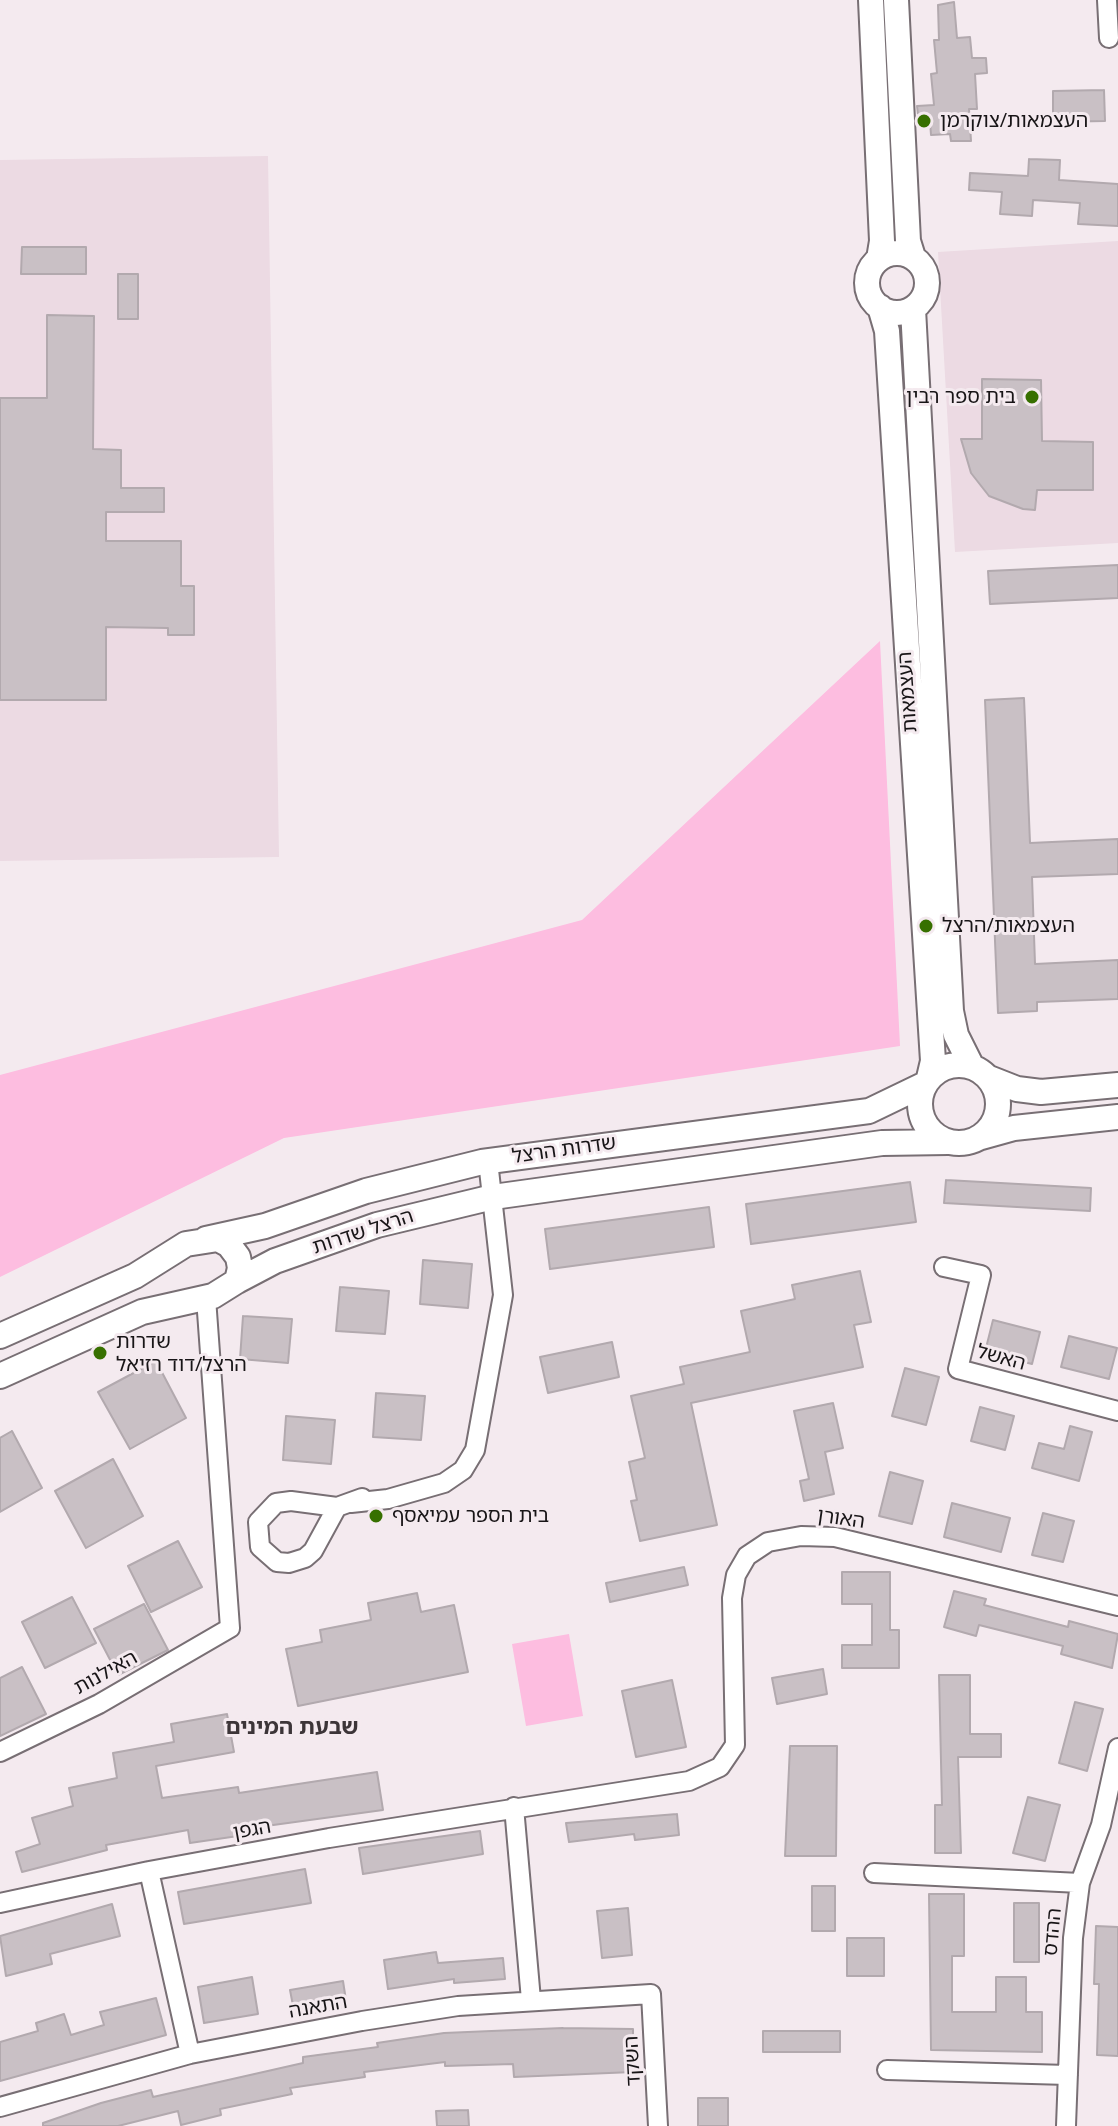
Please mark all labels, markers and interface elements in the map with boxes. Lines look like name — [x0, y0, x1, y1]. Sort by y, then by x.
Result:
place label: העצמאות/צוקרמן — [940, 109, 1088, 133]
marker: העצמאות/צוקרמן — [915, 112, 933, 130]
place label: בית ספר רבין — [906, 385, 1016, 409]
marker: בית ספר רבין — [1023, 388, 1041, 406]
street label: העצמאות — [893, 651, 923, 733]
place label: העצמאות/הרצל — [942, 914, 1075, 938]
marker: העצמאות/הרצל — [917, 917, 935, 935]
street label: שדרות הרצל — [510, 1131, 618, 1169]
street label: הרצל שדרות — [309, 1204, 417, 1260]
place label: שדרות הרצל/דוד רזיאל — [116, 1330, 247, 1377]
street label: האשל — [974, 1340, 1028, 1376]
marker: שדרות הרצל/דוד רזיאל — [91, 1344, 109, 1362]
place label: בית הספר עמיאסף — [392, 1504, 549, 1528]
street label: האורן — [816, 1504, 866, 1534]
marker: בית הספר עמיאסף — [367, 1507, 385, 1525]
street label: האילנות — [70, 1646, 142, 1700]
district label: שבעת המינים — [225, 1715, 359, 1741]
street label: הגפן — [231, 1815, 273, 1845]
street label: ההדס — [1039, 1907, 1067, 1957]
street label: התאנה — [287, 1990, 349, 2024]
street label: השקד — [620, 2035, 646, 2087]

